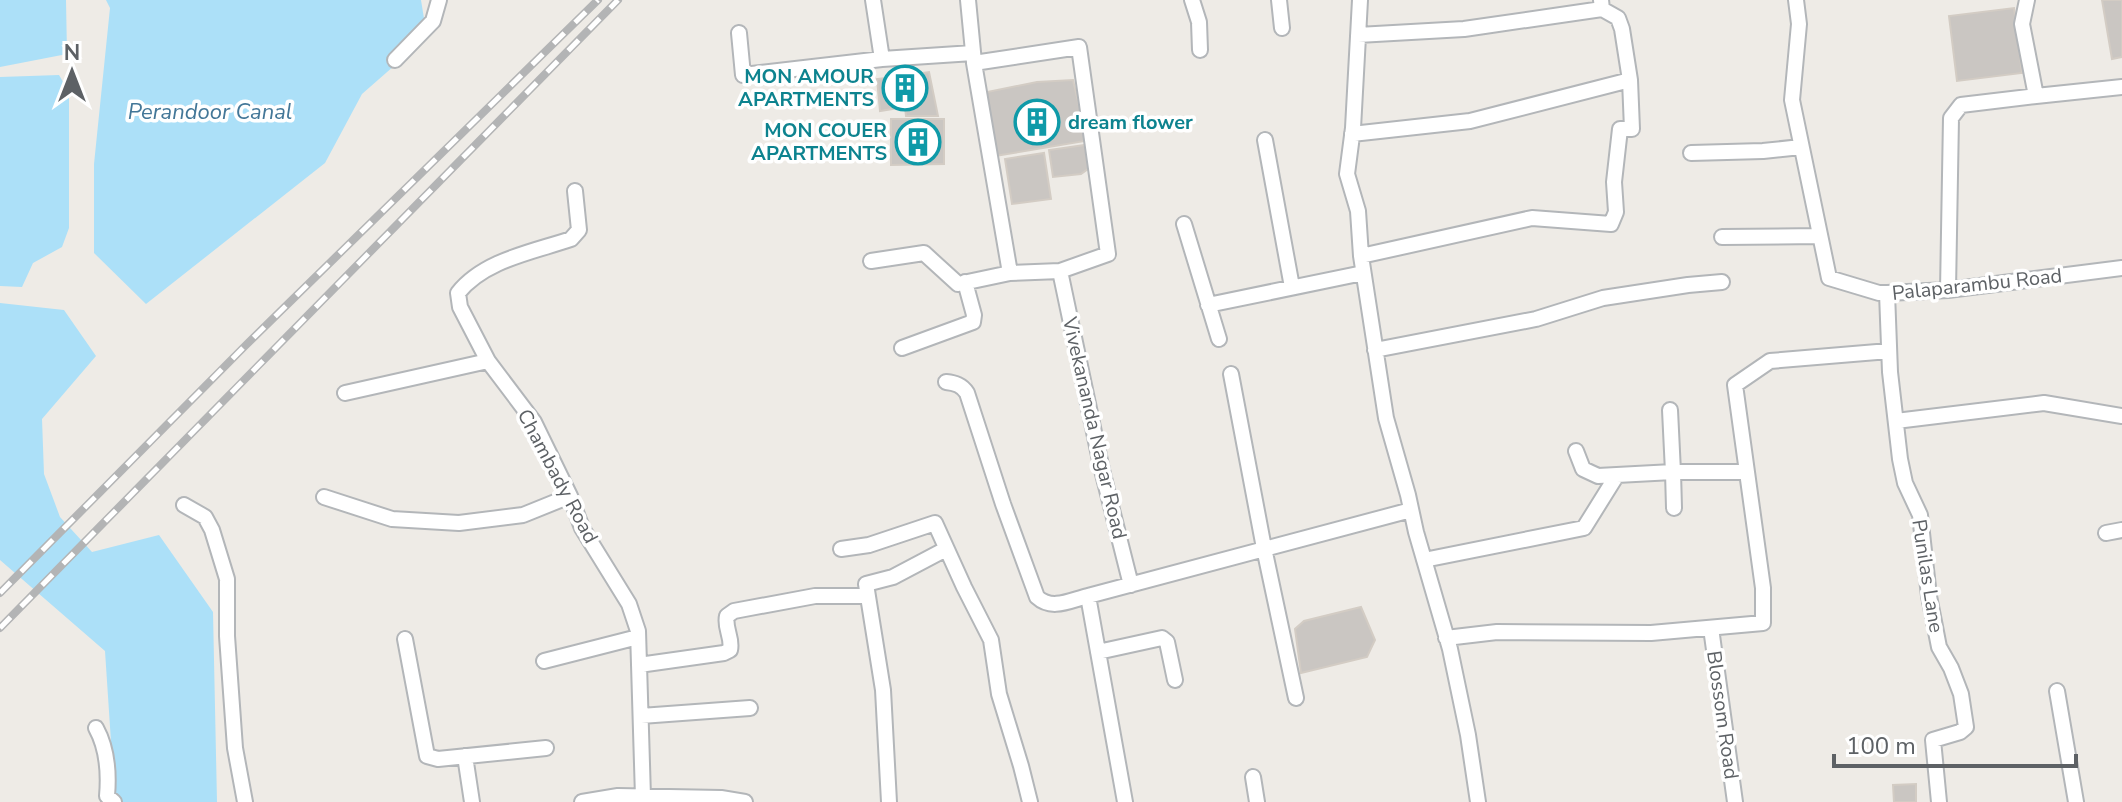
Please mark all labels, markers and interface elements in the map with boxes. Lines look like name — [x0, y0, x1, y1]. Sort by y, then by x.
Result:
north arrow — [32, 32, 112, 112]
text: N — [64, 38, 80, 68]
place label: MON AMOUR APARTMENTS — [738, 63, 874, 113]
building icon: MON AMOUR APARTMENTS — [881, 64, 929, 112]
water label: Perandoor Canal — [128, 97, 292, 127]
building icon: dream flower — [1013, 98, 1061, 146]
place label: dream flower — [1068, 109, 1193, 136]
place label: MON COUER APARTMENTS — [751, 117, 887, 167]
building icon: MON COUER APARTMENTS — [894, 118, 942, 166]
street label: Palaparambu Road — [1891, 262, 2063, 307]
street label: Vivekananda Nagar Road — [1056, 314, 1133, 542]
street label: Chambady Road — [511, 404, 604, 548]
street label: Punilas Lane — [1905, 517, 1950, 635]
street label: Blossom Road — [1700, 649, 1745, 781]
scale bar — [1834, 718, 2076, 768]
text: 100 m — [1846, 730, 1916, 762]

